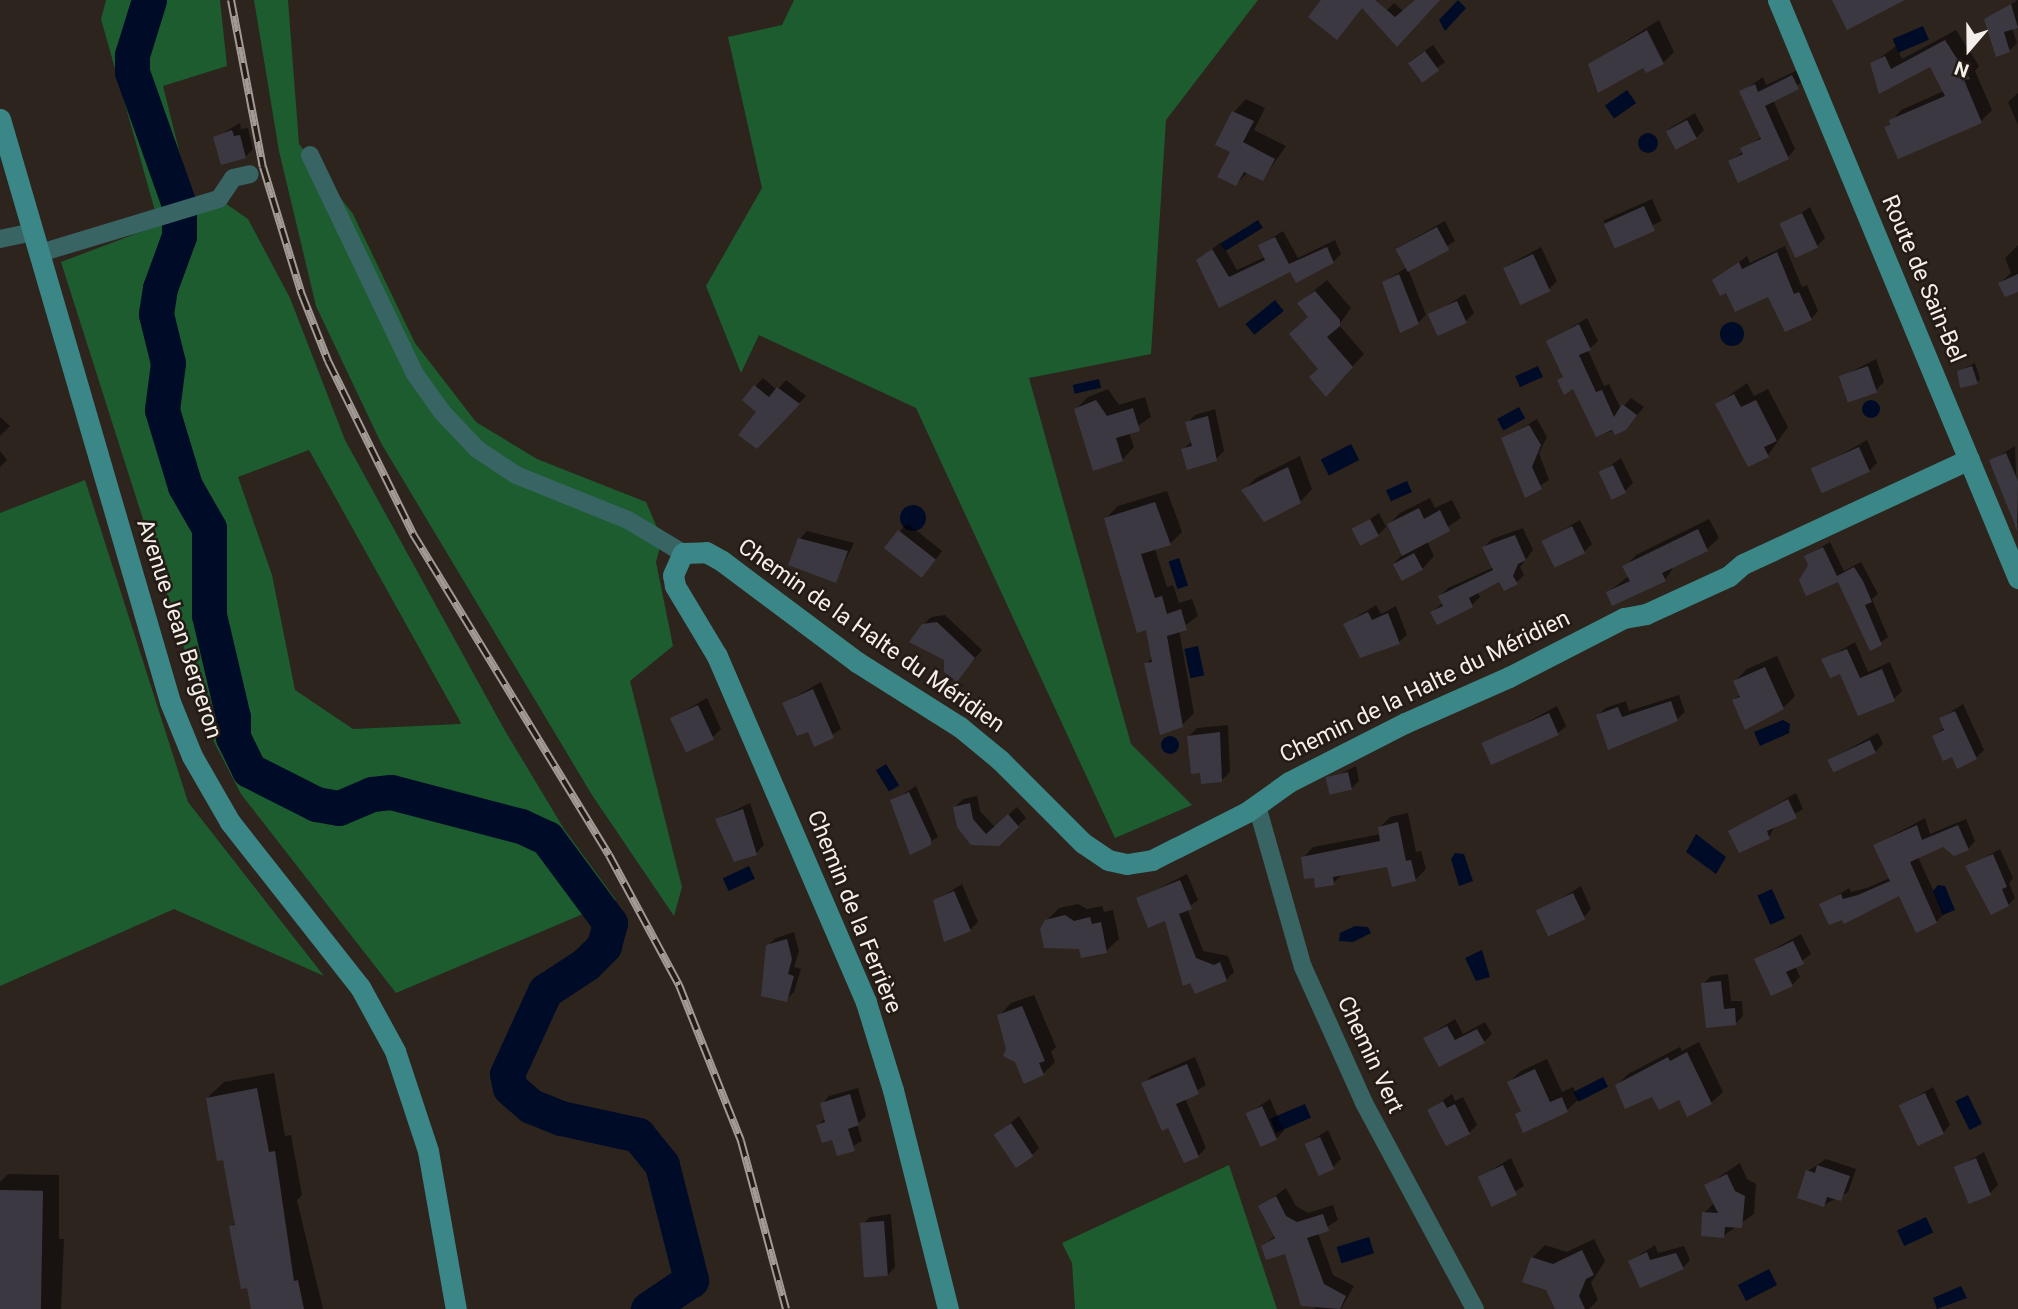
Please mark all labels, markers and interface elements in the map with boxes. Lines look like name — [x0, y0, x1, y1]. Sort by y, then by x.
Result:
north arrow — [1934, 14, 2004, 84]
text: N — [1951, 56, 1972, 82]
street label: Route de Sain-Bel — [1875, 191, 1971, 367]
street label: Avenue Jean Bergeron — [130, 516, 228, 742]
street label: Chemin de la Halte du Méridien — [732, 533, 1010, 739]
street label: Chemin de la Halte du Méridien — [1276, 605, 1574, 769]
street label: Chemin de la Ferrière — [801, 806, 907, 1018]
street label: Chemin Vert — [1331, 992, 1409, 1118]

